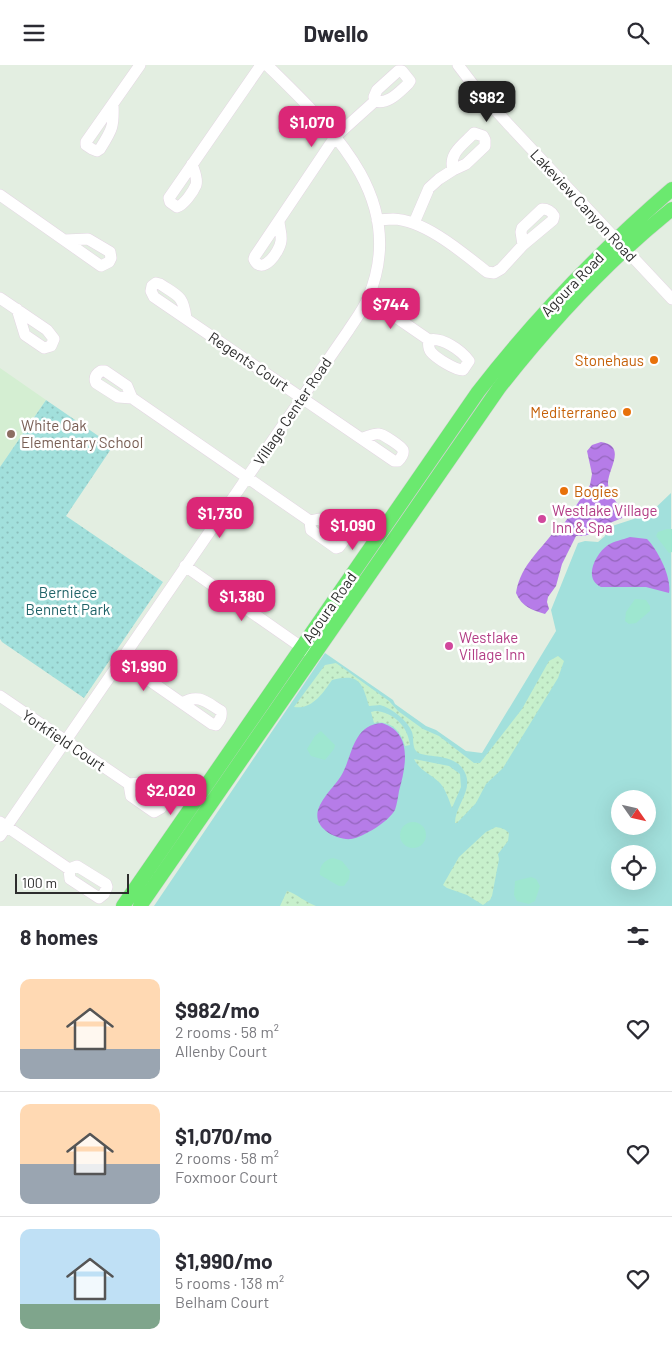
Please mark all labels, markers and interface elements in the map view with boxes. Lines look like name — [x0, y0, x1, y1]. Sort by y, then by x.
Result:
icon: menu — [20, 19, 48, 47]
icon: search — [624, 19, 652, 47]
text: Dwello — [303, 20, 369, 46]
pin: $982 — [457, 80, 517, 123]
text: $982 — [469, 87, 505, 106]
pin: $1,070 — [271, 106, 353, 148]
text: $1,070 — [290, 112, 334, 131]
street label: Lakeview Canyon Road — [527, 145, 641, 265]
street label: Agoura Road — [537, 248, 607, 320]
pin: $744 — [361, 287, 421, 330]
text: $744 — [373, 294, 409, 313]
street label: Regents Court — [205, 327, 293, 395]
place label: Stonehaus — [575, 351, 644, 369]
street label: Village Center Road — [249, 354, 335, 468]
marker: Stonehaus — [648, 354, 660, 366]
place label: Mediterraneo — [530, 403, 617, 421]
marker: Mediterraneo — [621, 406, 633, 418]
place label: White Oak Elementary School — [21, 416, 143, 451]
marker: White Oak Elementary School — [5, 428, 17, 440]
place label: Bogies — [574, 482, 619, 500]
marker: Bogies — [558, 485, 570, 497]
pin: $1,730 — [179, 497, 261, 539]
place label: Westlake Village Inn & Spa — [552, 501, 658, 536]
text: $1,730 — [198, 503, 242, 522]
pin: $1,090 — [312, 509, 394, 551]
marker: Westlake Village Inn & Spa — [536, 513, 548, 525]
text: $1,090 — [330, 515, 376, 534]
street label: Agoura Road — [298, 568, 360, 646]
pin: $1,380 — [201, 579, 283, 622]
park label: Berniece Bennett Park — [26, 583, 111, 618]
text: $1,380 — [219, 586, 265, 605]
place label: Westlake Village Inn — [459, 628, 525, 663]
marker: Westlake Village Inn — [443, 640, 455, 652]
pin: $1,990 — [103, 649, 185, 692]
text: $1,990 — [121, 656, 167, 675]
street label: Yorkfield Court — [19, 705, 109, 775]
pin: $2,020 — [130, 773, 212, 816]
text: $2,020 — [146, 780, 196, 799]
north arrow — [611, 790, 656, 835]
map controls — [611, 790, 656, 890]
button: locate — [611, 845, 656, 890]
scale bar — [15, 871, 129, 894]
text: 100 m — [22, 874, 57, 891]
icon: filters — [624, 922, 652, 950]
text: 8 homes — [20, 924, 98, 949]
text: $982/mo — [175, 997, 260, 1022]
icon: home — [60, 999, 120, 1059]
icon: heart — [624, 1015, 652, 1043]
text: 2 rooms · 58 m² — [175, 1022, 279, 1041]
text: Allenby Court — [175, 1041, 267, 1060]
text: $1,070/mo — [175, 1123, 272, 1148]
icon: home — [60, 1124, 120, 1184]
icon: heart — [624, 1140, 652, 1168]
text: 2 rooms · 58 m² — [175, 1148, 279, 1167]
text: Foxmoor Court — [175, 1167, 278, 1186]
text: $1,990/mo — [175, 1248, 273, 1273]
icon: home — [60, 1249, 120, 1309]
icon: heart — [624, 1265, 652, 1293]
text: 5 rooms · 138 m² — [175, 1273, 284, 1292]
text: Belham Court — [175, 1292, 269, 1311]

